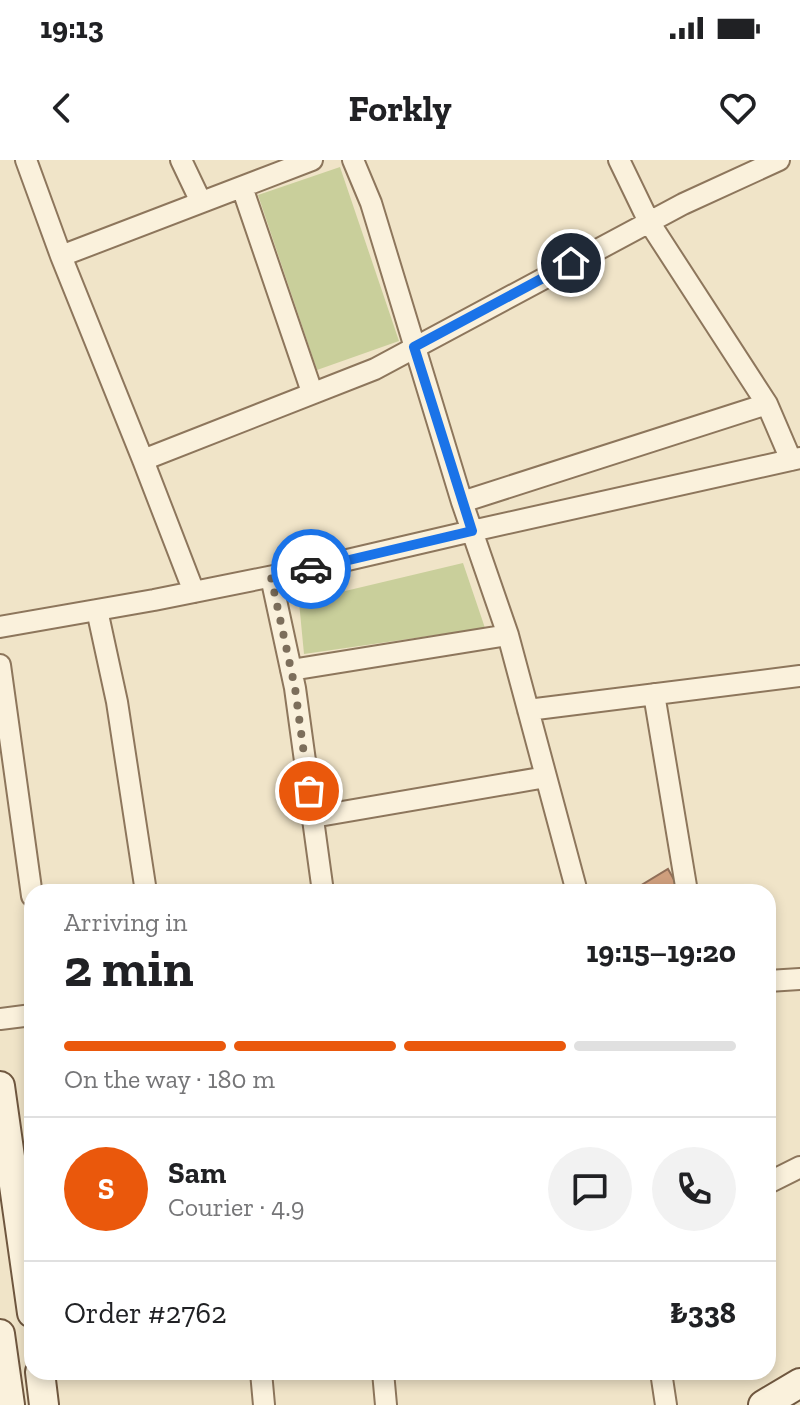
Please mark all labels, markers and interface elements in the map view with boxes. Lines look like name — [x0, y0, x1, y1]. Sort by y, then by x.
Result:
text: 19:13 — [40, 10, 104, 46]
icon: back — [40, 86, 84, 130]
icon: heart — [716, 86, 760, 130]
text: Forkly — [348, 87, 452, 130]
pin — [537, 229, 605, 297]
icon: home — [549, 241, 593, 285]
courier — [271, 529, 351, 609]
icon: car — [289, 547, 333, 591]
pin — [275, 757, 343, 825]
icon: bag — [287, 769, 331, 813]
text: Arriving in — [64, 906, 187, 938]
text: 19:15–19:20 — [586, 934, 736, 970]
text: 2 min — [64, 937, 194, 999]
text: On the way · 180 m — [64, 1063, 275, 1095]
button: chat — [548, 1147, 632, 1231]
button: phone — [652, 1147, 736, 1231]
text: Sam — [168, 1155, 226, 1191]
text: S — [98, 1171, 114, 1207]
text: Courier · 4.9 — [168, 1191, 304, 1223]
text: Order #2762 — [64, 1295, 227, 1331]
text: ₺338 — [670, 1295, 736, 1331]

